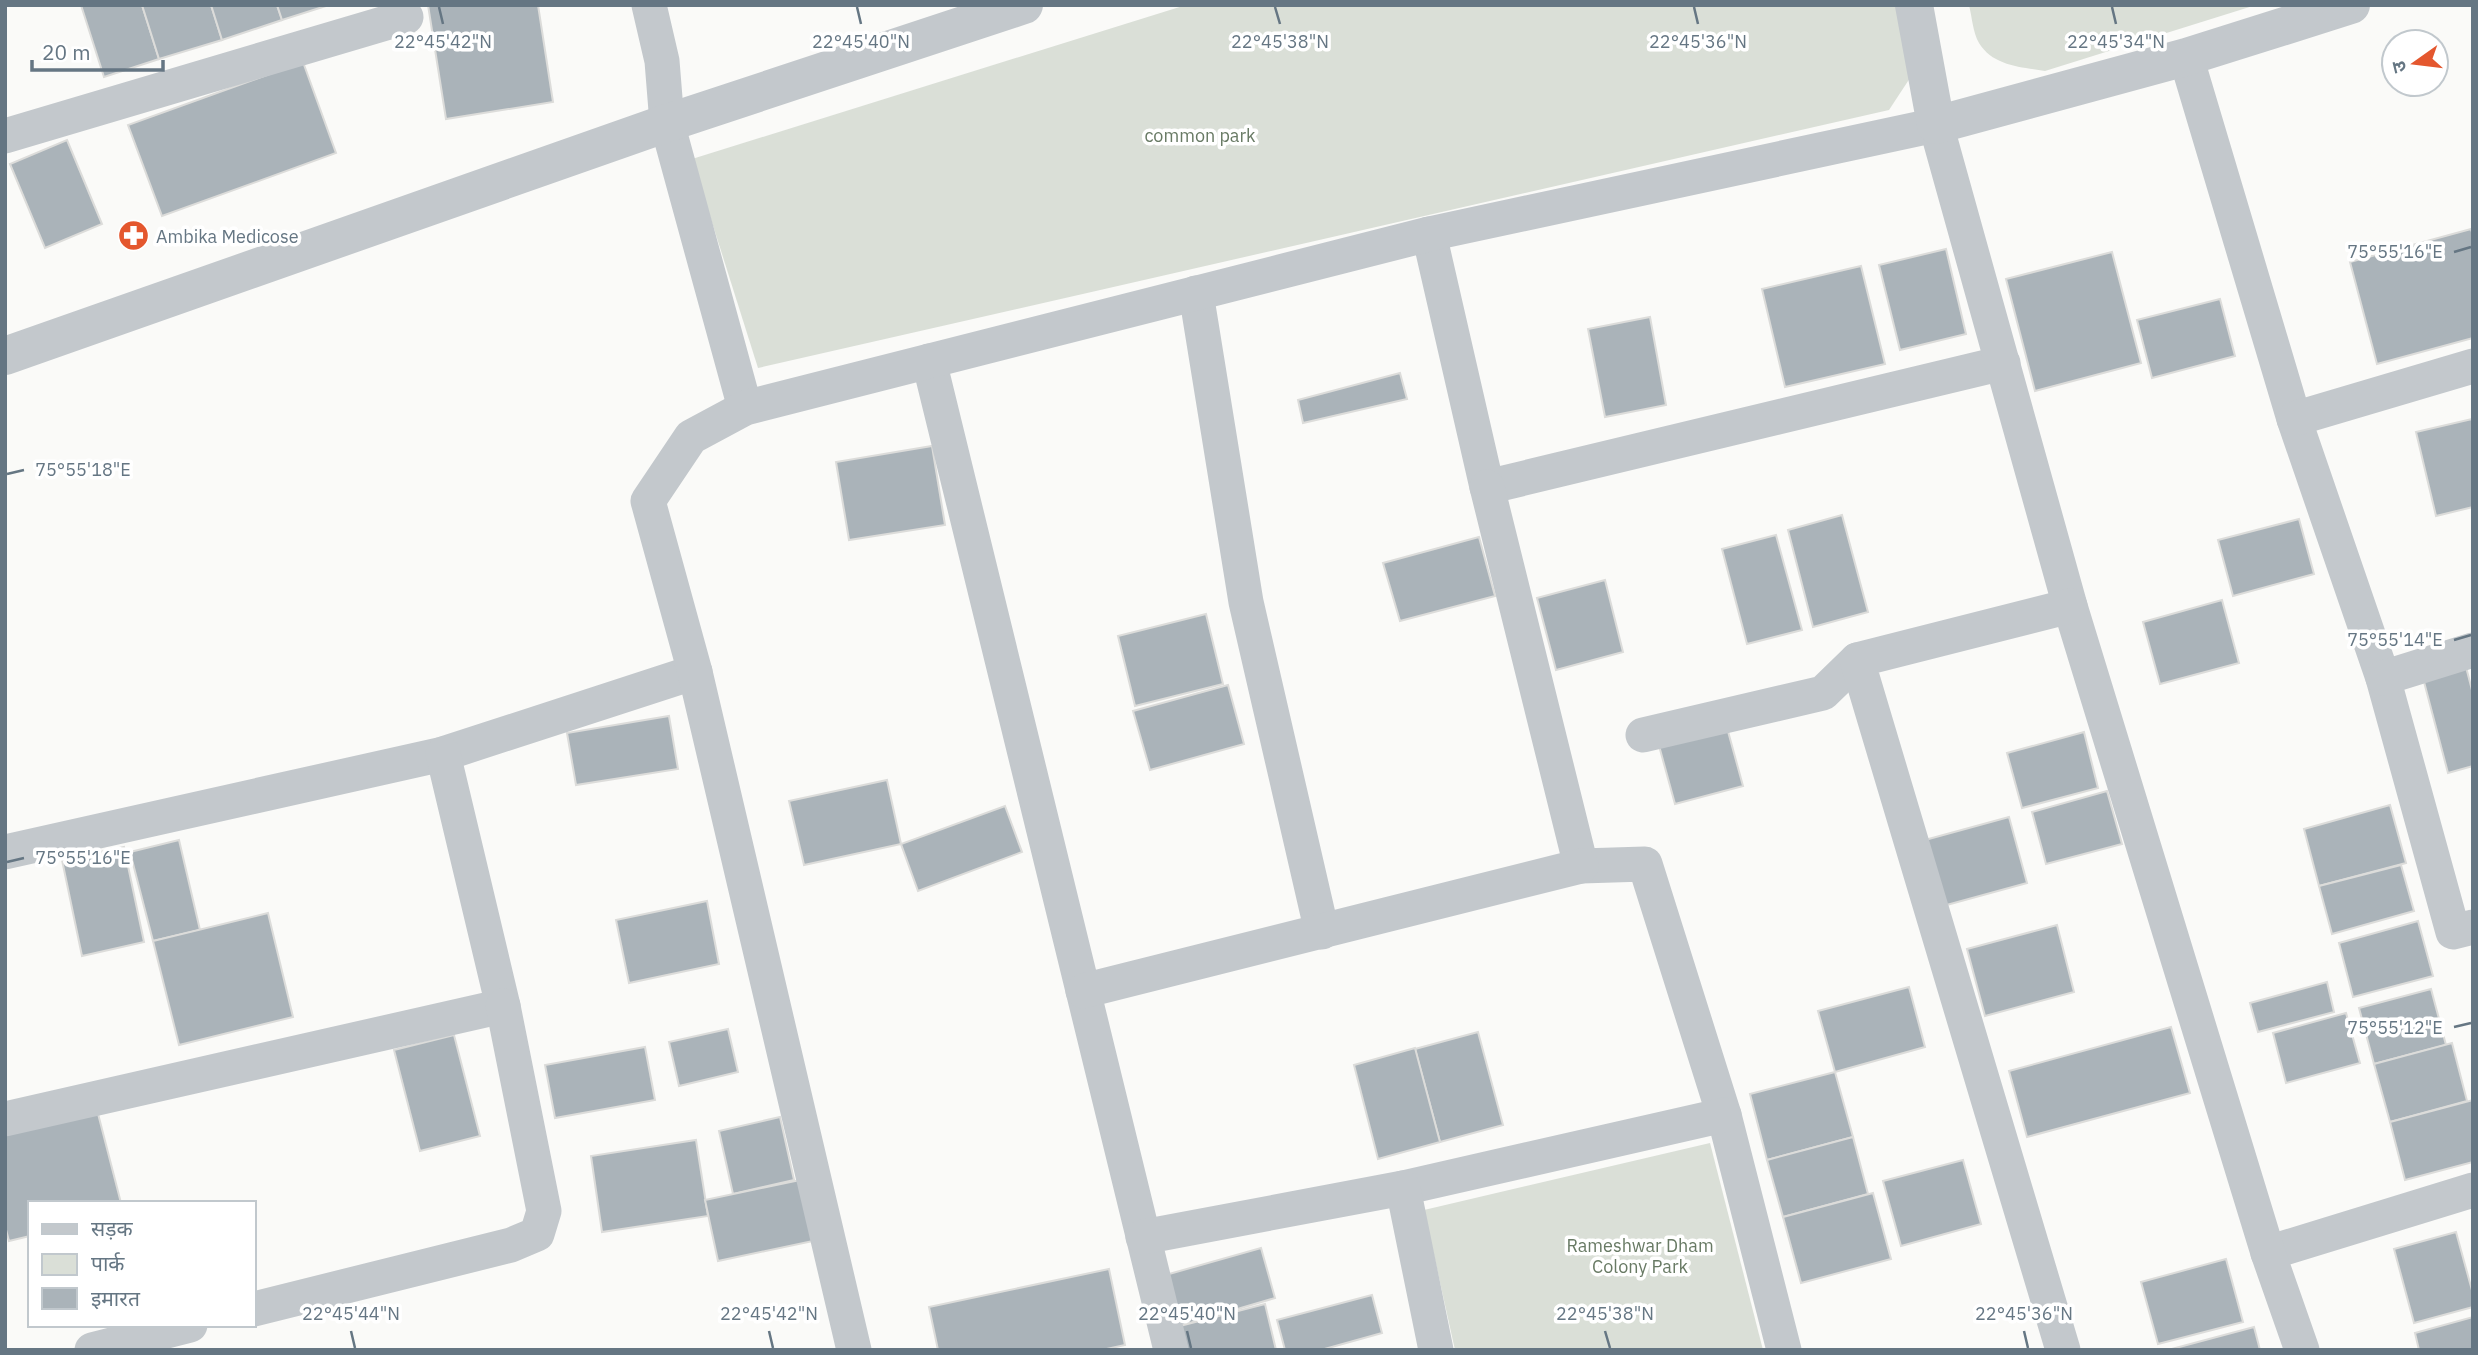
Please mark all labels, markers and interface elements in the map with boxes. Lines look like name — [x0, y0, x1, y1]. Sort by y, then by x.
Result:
scale bar — [32, 28, 163, 72]
north arrow — [2380, 28, 2450, 98]
text: 22°45'42"N — [394, 30, 492, 53]
text: 22°45'40"N — [812, 30, 910, 53]
text: 22°45'38"N — [1231, 30, 1329, 53]
text: 22°45'36"N — [1649, 30, 1747, 53]
text: 22°45'34"N — [2067, 30, 2165, 53]
text: 20 m — [42, 38, 91, 66]
text: उ — [2385, 58, 2411, 75]
park label: common park — [1144, 124, 1256, 147]
pharmacy icon: Ambika Medicose — [116, 219, 150, 253]
place label: Ambika Medicose — [156, 225, 299, 248]
text: 75°55'16"E — [2347, 240, 2443, 263]
text: 75°55'18"E — [35, 458, 131, 481]
text: 75°55'14"E — [2347, 628, 2443, 651]
text: 75°55'16"E — [35, 846, 131, 869]
text: 75°55'12"E — [2347, 1016, 2443, 1039]
legend — [28, 1201, 256, 1327]
text: सड़क — [91, 1214, 133, 1242]
park label: Rameshwar Dham Colony Park — [1566, 1234, 1714, 1278]
text: पार्क — [91, 1249, 125, 1277]
text: इमारत — [91, 1284, 141, 1312]
text: 22°45'44"N — [302, 1302, 400, 1325]
text: 22°45'42"N — [720, 1302, 818, 1325]
text: 22°45'40"N — [1138, 1302, 1236, 1325]
text: 22°45'38"N — [1556, 1302, 1654, 1325]
text: 22°45'36"N — [1975, 1302, 2073, 1325]

